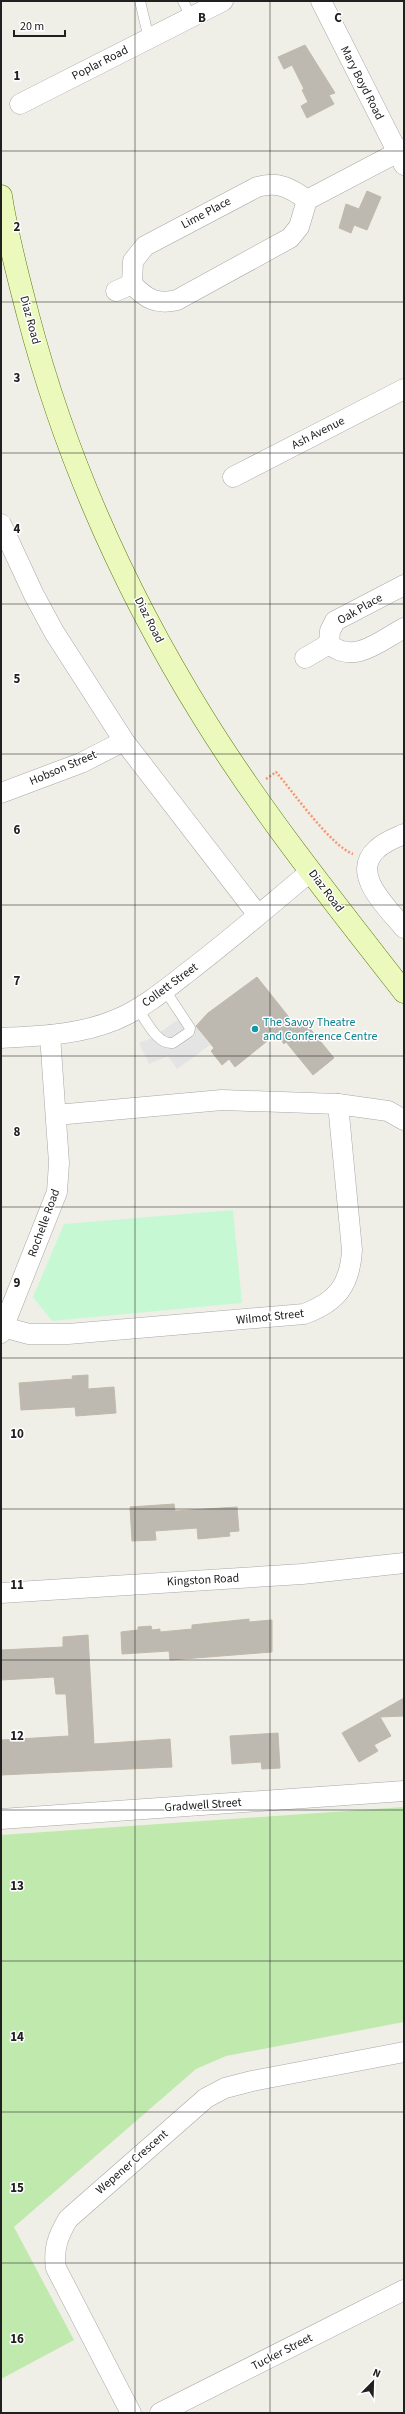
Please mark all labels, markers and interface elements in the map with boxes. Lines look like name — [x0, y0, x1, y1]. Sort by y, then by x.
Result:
text: B — [198, 9, 206, 27]
text: C — [334, 9, 342, 27]
scale bar — [14, 12, 65, 38]
text: 20 m — [20, 18, 44, 35]
street label: Poplar Road — [69, 42, 131, 84]
street label: Mary Boyd Road — [336, 43, 388, 123]
text: 1 — [14, 67, 21, 85]
street label: Lime Place — [178, 193, 234, 233]
text: 2 — [14, 218, 21, 236]
street label: Diaz Road — [15, 294, 45, 346]
text: 3 — [14, 369, 21, 387]
street label: Ash Avenue — [288, 412, 348, 454]
text: 4 — [14, 520, 21, 538]
street label: Oak Place — [334, 589, 386, 629]
street label: Diaz Road — [130, 594, 168, 646]
text: 5 — [14, 670, 21, 688]
street label: Hobson Street — [27, 746, 99, 790]
text: 6 — [14, 821, 21, 839]
street label: Diaz Road — [304, 866, 348, 916]
street label: Collett Street — [138, 959, 202, 1011]
text: 7 — [14, 972, 21, 990]
place label: The Savoy Theatre and Conference Centre — [263, 1014, 378, 1045]
marker: The Savoy Theatre and Conference Centre — [250, 1024, 260, 1034]
text: 8 — [14, 1123, 21, 1141]
street label: Rochelle Road — [24, 1187, 64, 1259]
text: 9 — [14, 1274, 21, 1292]
street label: Wilmot Street — [235, 1305, 305, 1329]
text: 10 — [10, 1425, 24, 1443]
street label: Kingston Road — [166, 1570, 240, 1590]
text: 11 — [10, 1576, 24, 1594]
text: 12 — [10, 1727, 24, 1745]
street label: Gradwell Street — [164, 1794, 242, 1816]
text: 13 — [10, 1877, 24, 1895]
text: 14 — [10, 2028, 24, 2046]
street label: Wepener Crescent — [92, 2126, 172, 2198]
text: 15 — [10, 2179, 24, 2197]
street label: Tucker Street — [249, 2329, 315, 2375]
text: 16 — [10, 2330, 24, 2348]
north arrow — [353, 2362, 393, 2402]
text: N — [370, 2365, 383, 2382]

